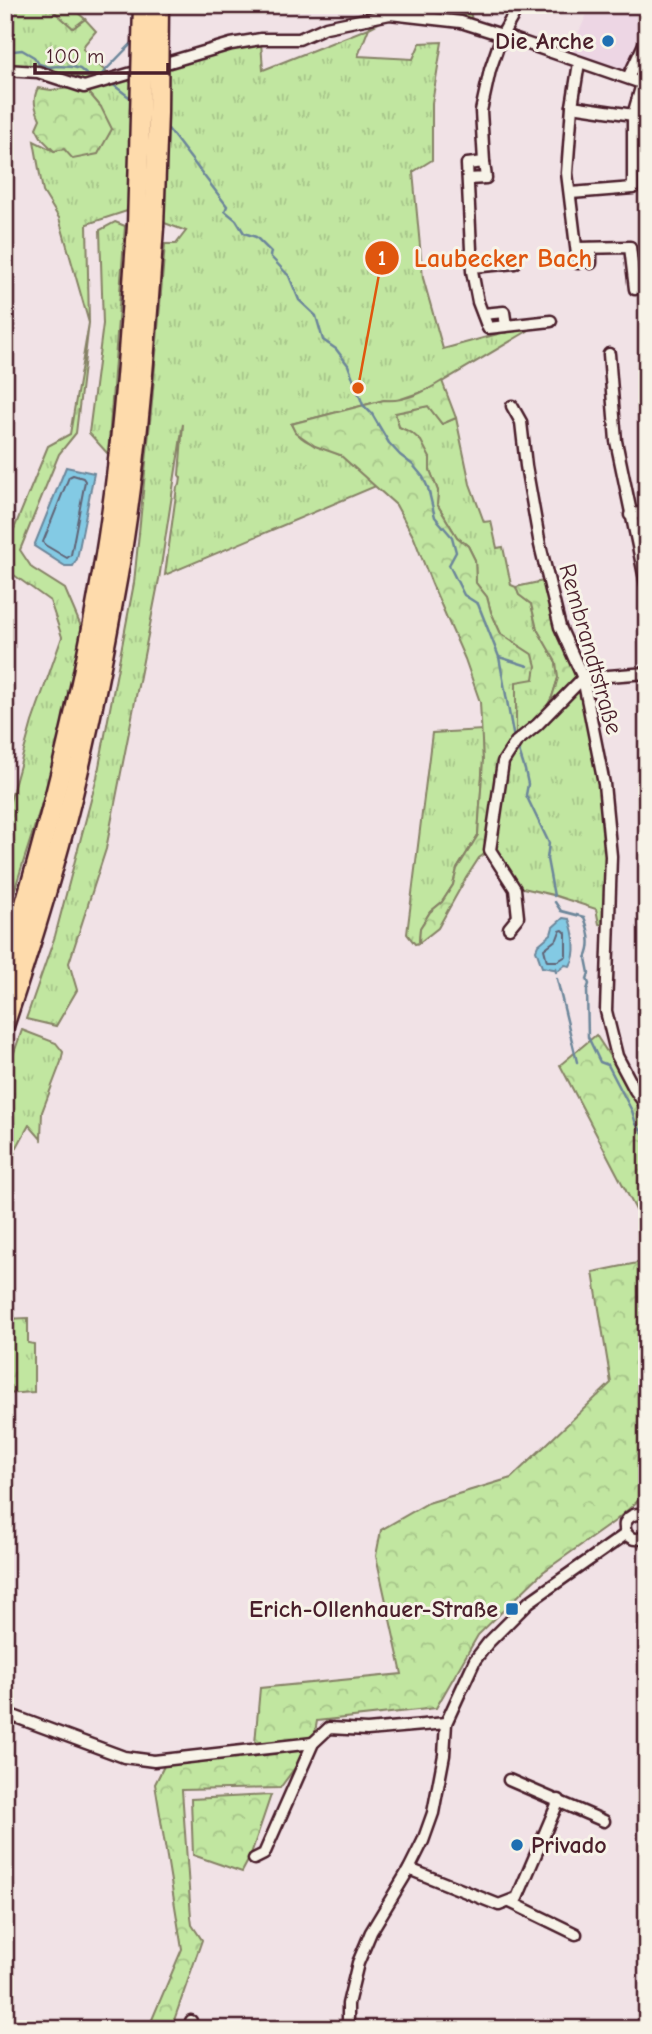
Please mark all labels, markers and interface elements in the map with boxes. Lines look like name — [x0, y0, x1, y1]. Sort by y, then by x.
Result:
place label: Die Arche — [495, 27, 594, 55]
scale bar — [35, 32, 168, 76]
marker: Die Arche — [600, 33, 616, 49]
text: 100 m — [46, 44, 104, 68]
callout: Laubecker Bach — [365, 234, 606, 281]
text: Laubecker Bach — [414, 244, 592, 274]
text: 1 — [378, 246, 386, 270]
street label: Rembrandtstraße — [553, 561, 629, 737]
place label: Erich-Ollenhauer-Straße — [249, 1595, 498, 1623]
marker: Erich-Ollenhauer-Straße — [504, 1601, 520, 1617]
place label: Privado — [531, 1831, 607, 1859]
marker: Privado — [509, 1837, 525, 1853]

